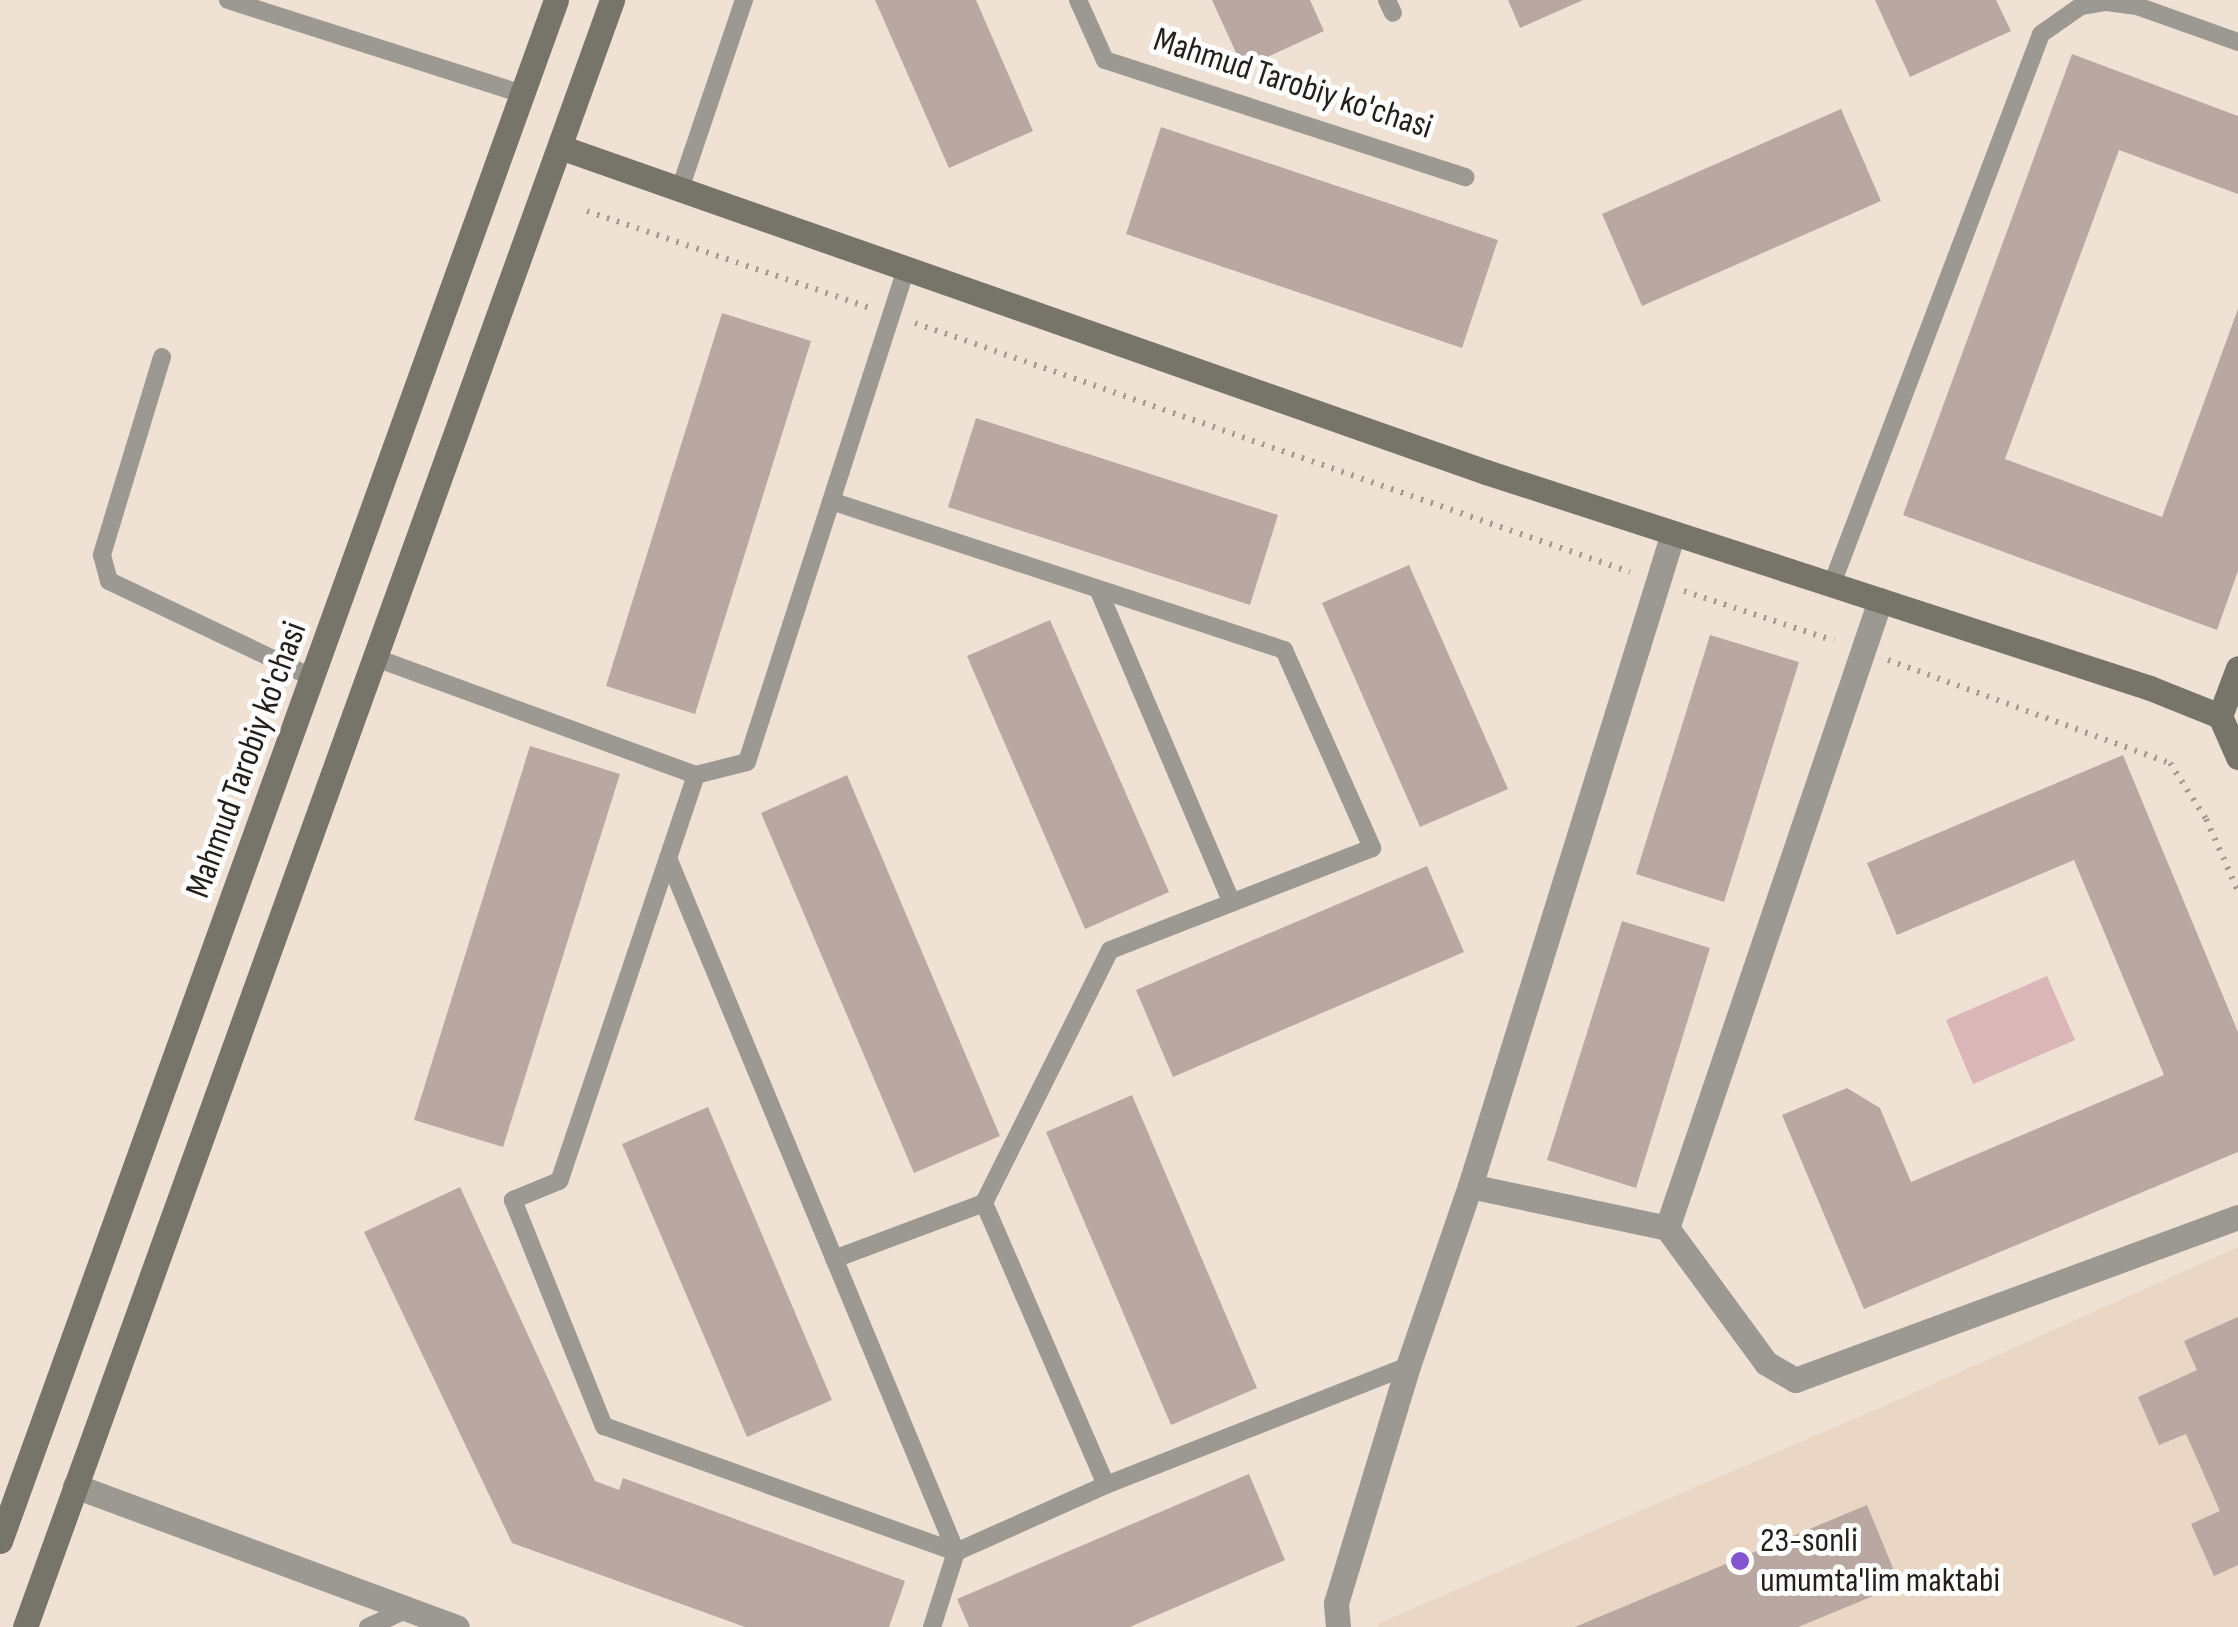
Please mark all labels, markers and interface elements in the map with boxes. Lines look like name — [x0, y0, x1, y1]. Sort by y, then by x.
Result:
street label: Mahmud Tarobiy ko'chasi — [1148, 19, 1438, 149]
street label: Mahmud Tarobiy ko'chasi — [178, 616, 316, 904]
place label: 23-sonli umumta'lim maktabi — [1760, 1520, 2000, 1602]
marker: 23-sonli umumta'lim maktabi — [1729, 1550, 1751, 1572]

